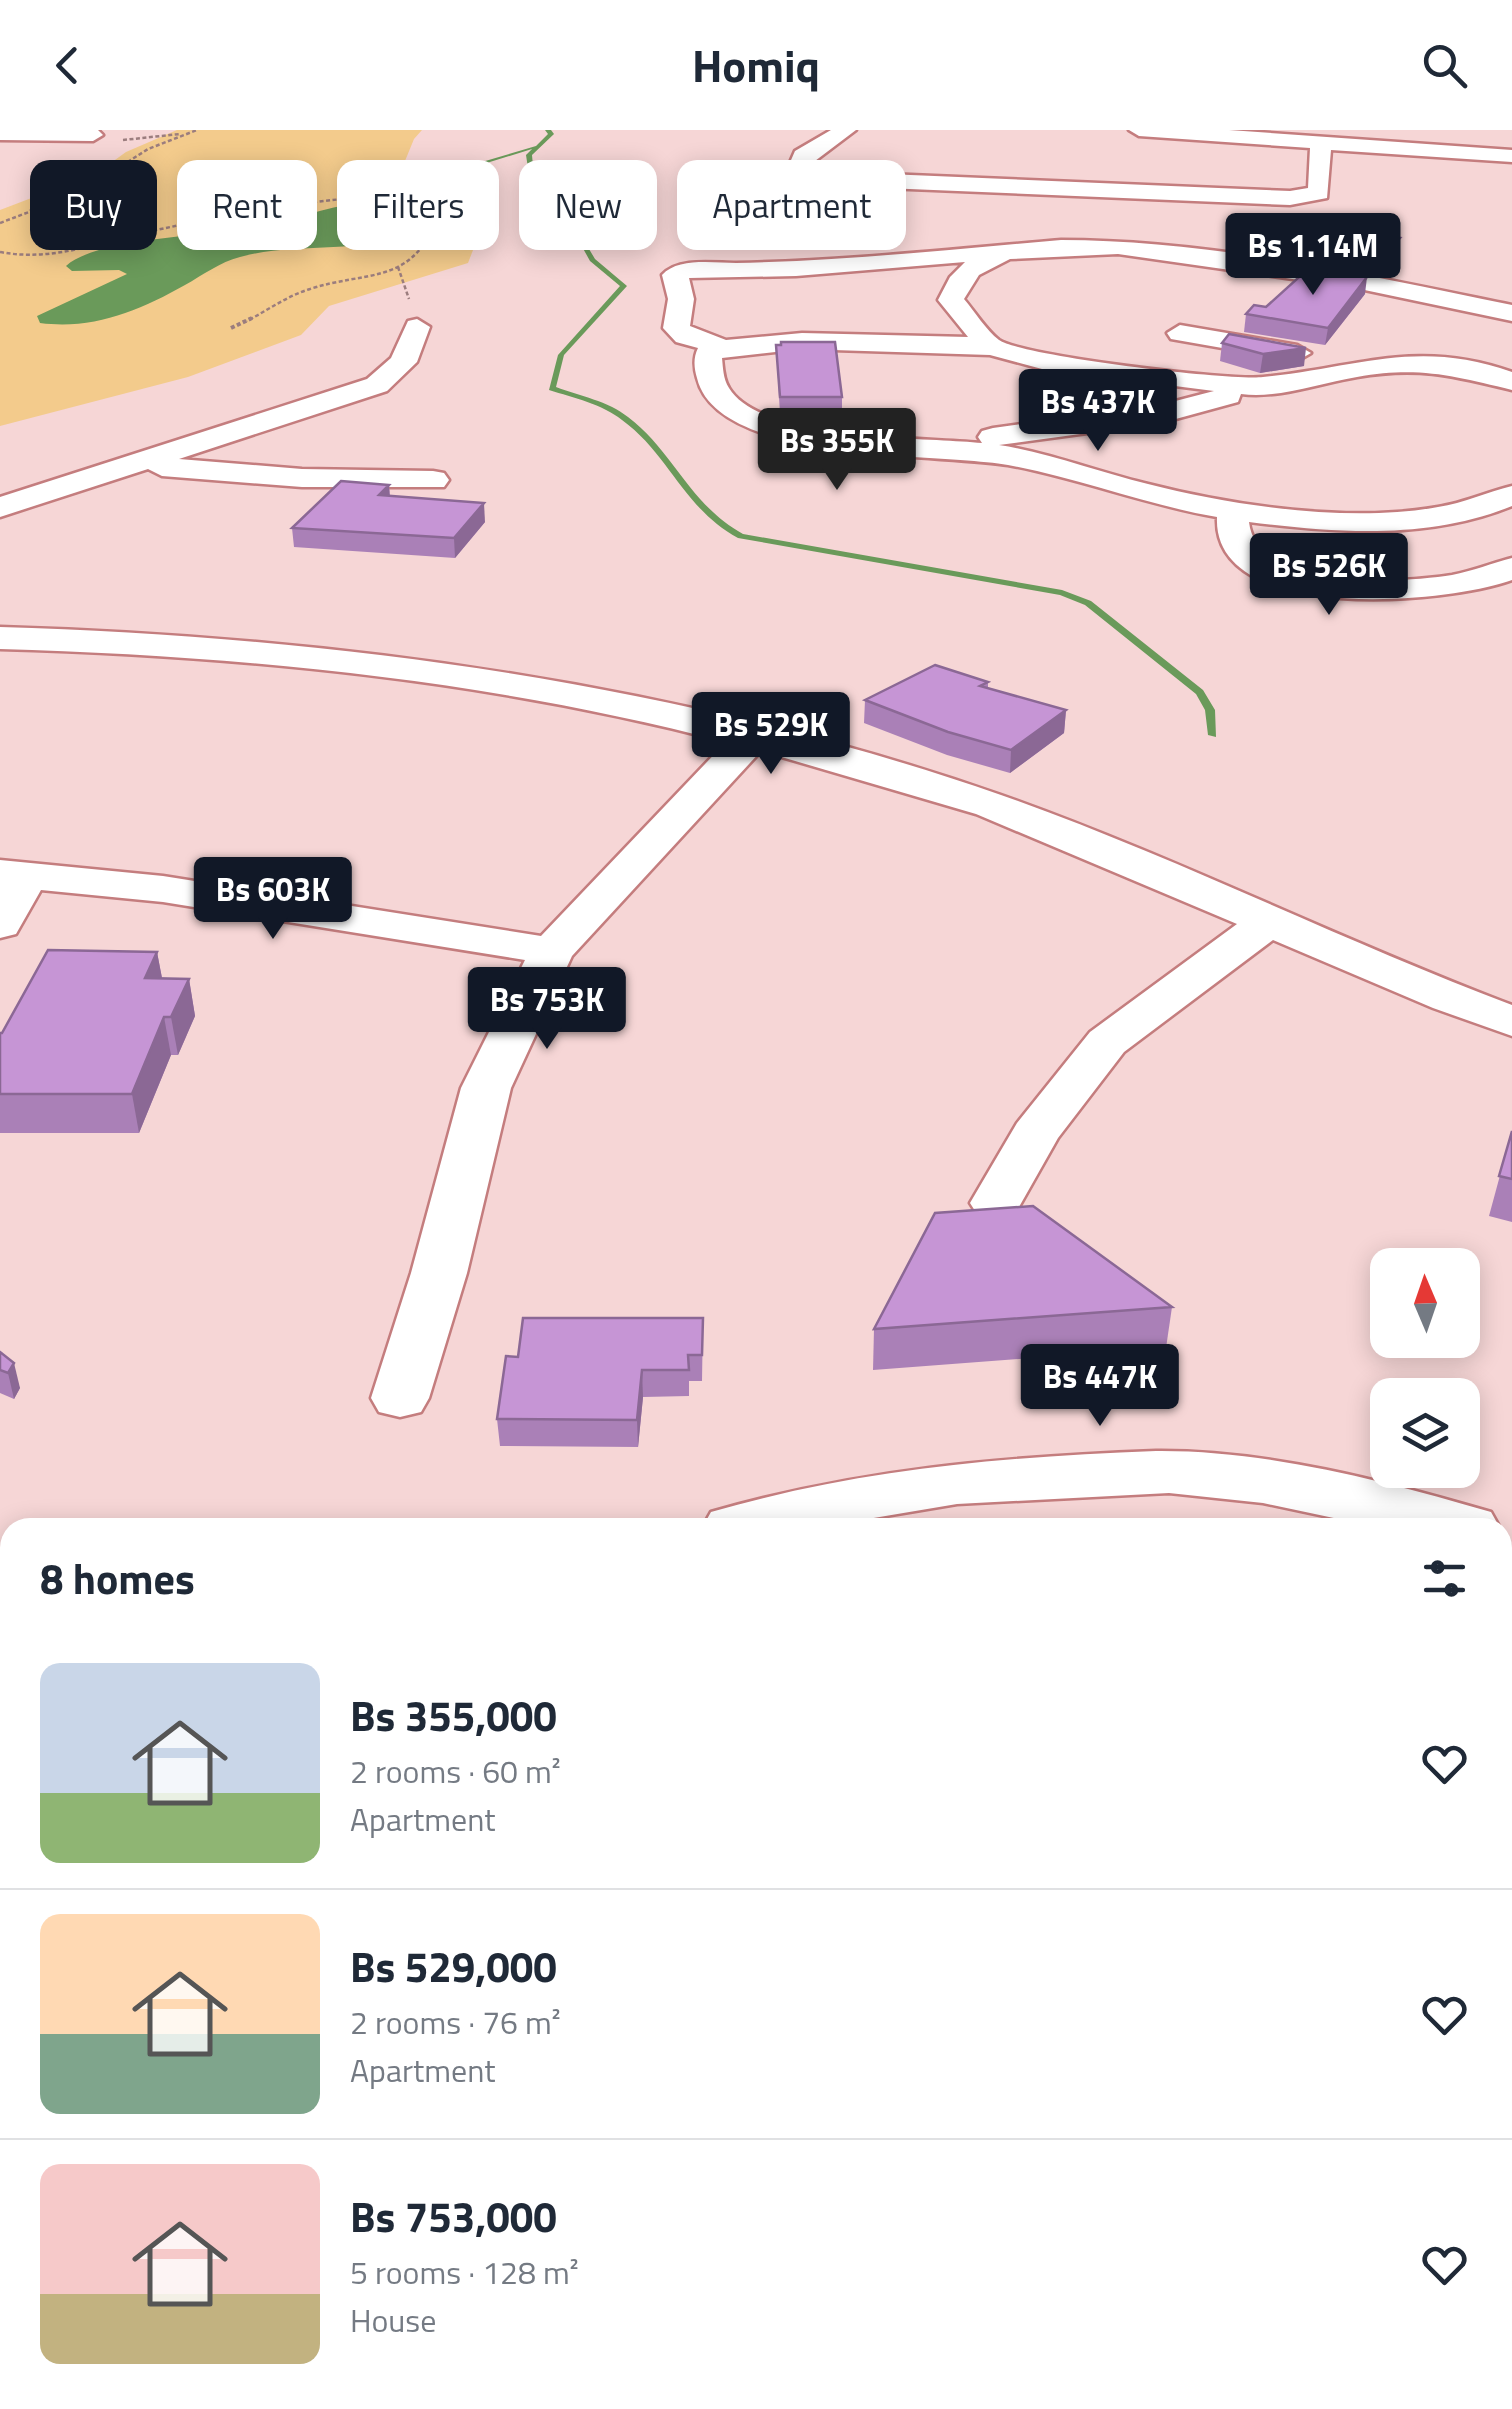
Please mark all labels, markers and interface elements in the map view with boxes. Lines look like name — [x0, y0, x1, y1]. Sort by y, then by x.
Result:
text: Homiq — [692, 31, 820, 99]
icon: back — [40, 38, 95, 93]
icon: search — [1417, 38, 1472, 93]
chip: Buy — [30, 160, 157, 250]
chip: Rent — [177, 160, 317, 250]
chip: Filters — [337, 160, 499, 250]
chip: New — [519, 160, 657, 250]
chip: Apartment — [677, 160, 906, 250]
pin: Bs 1.14M — [1210, 213, 1416, 298]
text: Bs 1.14M — [1247, 221, 1379, 269]
pin: Bs 437K — [1006, 369, 1190, 454]
text: Bs 437K — [1041, 377, 1155, 425]
pin: Bs 355K — [745, 408, 929, 493]
text: Bs 355K — [780, 416, 894, 464]
pin: Bs 526K — [1237, 533, 1421, 618]
text: Bs 526K — [1272, 541, 1386, 589]
pin: Bs 529K — [679, 692, 863, 777]
text: Bs 529K — [714, 700, 828, 748]
pin: Bs 603K — [181, 857, 365, 942]
text: Bs 603K — [216, 865, 330, 913]
pin: Bs 753K — [455, 967, 639, 1052]
text: Bs 753K — [490, 975, 604, 1023]
north arrow — [1370, 1248, 1480, 1358]
map controls — [1370, 1248, 1480, 1488]
pin: Bs 447K — [1008, 1344, 1192, 1429]
text: Bs 447K — [1043, 1352, 1157, 1400]
button: layers — [1370, 1378, 1480, 1488]
text: 8 homes — [40, 1546, 195, 1610]
icon: filters — [1417, 1551, 1472, 1606]
text: Bs 355,000 — [350, 1683, 557, 1747]
icon: home — [120, 1703, 240, 1823]
icon: heart — [1417, 1736, 1472, 1791]
text: 2 rooms · 60 m² — [350, 1747, 561, 1795]
text: Apartment — [350, 1795, 496, 1843]
text: Bs 529,000 — [350, 1934, 557, 1998]
icon: home — [120, 1954, 240, 2074]
icon: heart — [1417, 1987, 1472, 2042]
text: 2 rooms · 76 m² — [350, 1998, 561, 2046]
text: Apartment — [350, 2046, 496, 2094]
text: Bs 753,000 — [350, 2184, 557, 2248]
icon: home — [120, 2204, 240, 2324]
icon: heart — [1417, 2237, 1472, 2292]
text: 5 rooms · 128 m² — [350, 2248, 579, 2296]
text: House — [350, 2296, 436, 2344]

